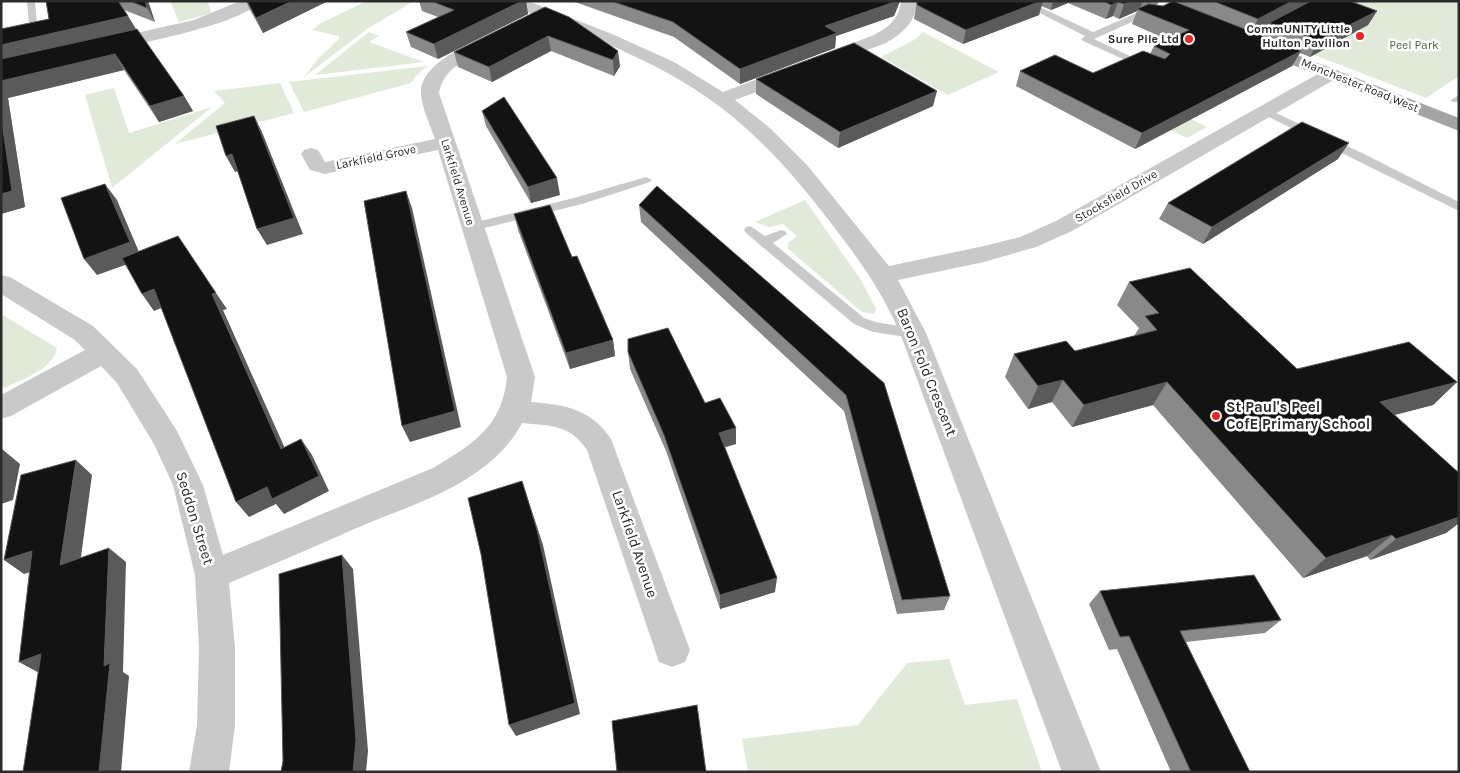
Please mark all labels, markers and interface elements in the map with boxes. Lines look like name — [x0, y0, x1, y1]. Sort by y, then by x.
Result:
place label: CommUNITY Little Hulton Pavilion — [1246, 22, 1350, 50]
marker: CommUNITY Little Hulton Pavilion — [1354, 30, 1366, 42]
place label: Sure Pile Ltd — [1108, 32, 1179, 46]
marker: Sure Pile Ltd — [1183, 33, 1195, 45]
park label: Peel Park — [1389, 38, 1439, 52]
street label: Manchester Road West — [1299, 55, 1421, 115]
street label: Larkfield Avenue — [438, 137, 478, 227]
street label: Larkfield Grove — [335, 142, 417, 172]
street label: Stocksfield Drive — [1072, 167, 1160, 225]
street label: Baron Fold Crescent — [893, 305, 961, 439]
place label: St Paul's Peel CofE Primary School — [1226, 398, 1370, 433]
marker: St Paul's Peel CofE Primary School — [1210, 410, 1222, 422]
street label: Seddon Street — [172, 469, 218, 567]
street label: Larkfield Avenue — [608, 488, 662, 600]

